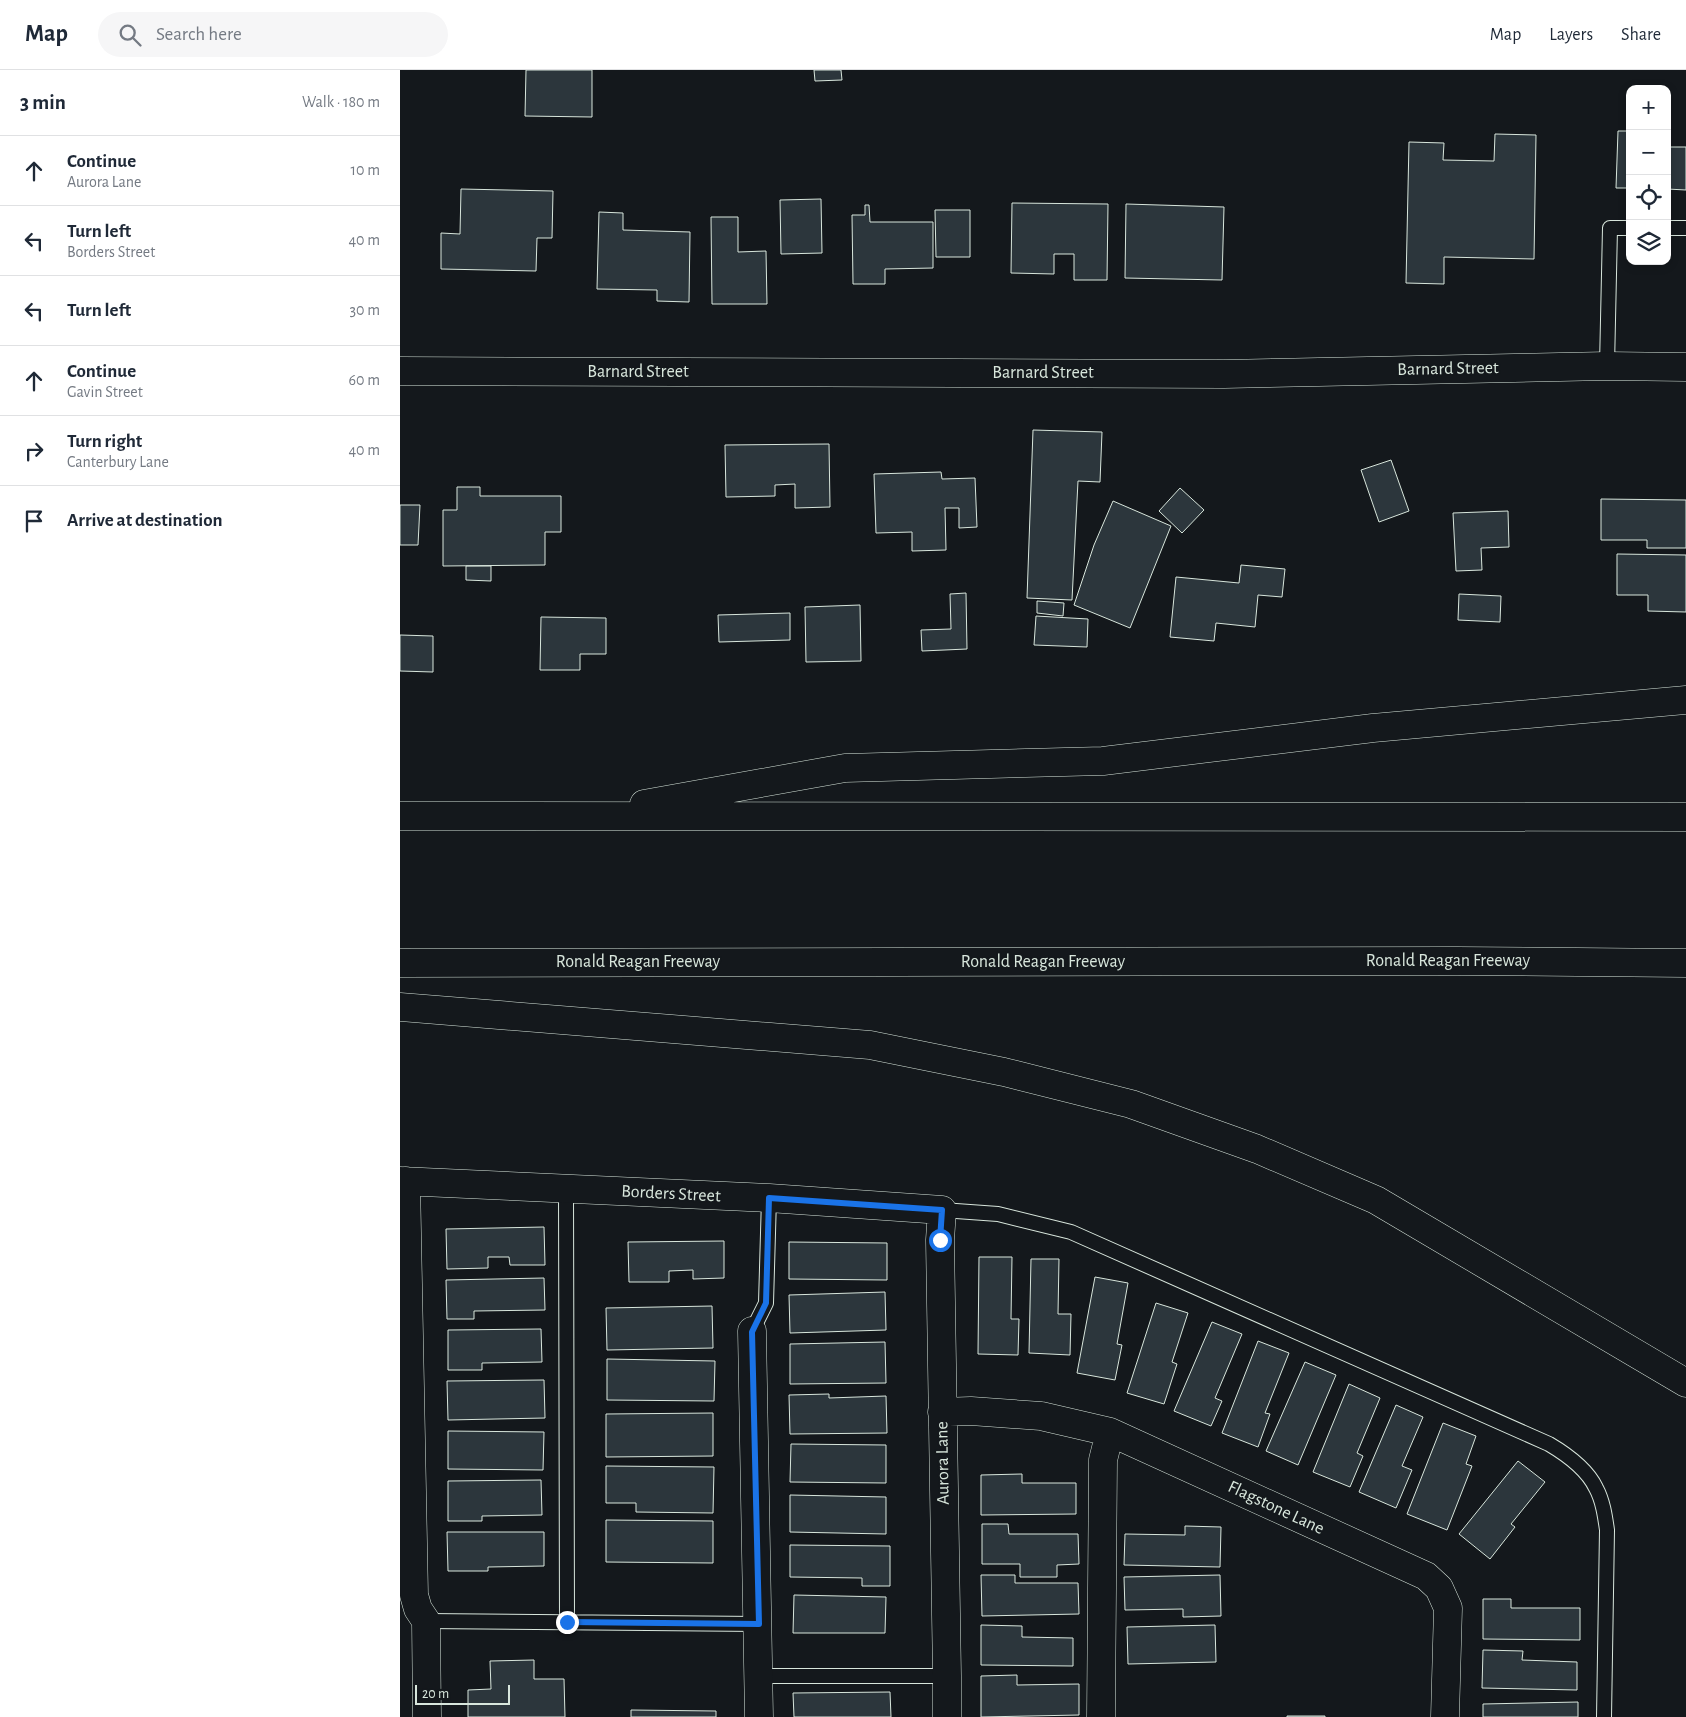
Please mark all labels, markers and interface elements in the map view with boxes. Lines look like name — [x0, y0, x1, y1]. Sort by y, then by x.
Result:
search box — [98, 12, 448, 57]
icon: search — [116, 21, 144, 49]
text: Map — [25, 22, 68, 46]
text: Search here — [156, 25, 242, 44]
text: Map — [1490, 26, 1521, 44]
text: Layers — [1549, 26, 1593, 44]
text: Share — [1621, 26, 1661, 44]
map controls — [1626, 85, 1671, 265]
button: + — [1626, 85, 1671, 130]
text: 3 min — [20, 92, 66, 113]
text: Walk · 180 m — [302, 94, 380, 110]
button: − — [1626, 130, 1671, 175]
text: Continue — [67, 152, 136, 171]
icon: ahead — [20, 157, 48, 185]
text: 10 m — [351, 162, 380, 178]
text: Aurora Lane — [67, 174, 141, 190]
button: locate — [1626, 175, 1671, 220]
button: layers — [1626, 220, 1671, 265]
text: Turn left — [67, 222, 131, 241]
icon: left — [20, 227, 48, 255]
text: 40 m — [348, 232, 380, 248]
text: Borders Street — [67, 244, 155, 260]
icon: left — [20, 297, 48, 325]
text: Turn left — [67, 301, 131, 320]
text: 30 m — [350, 302, 380, 318]
street label: Barnard Street — [1397, 359, 1499, 379]
text: Continue — [67, 362, 136, 381]
street label: Barnard Street — [587, 363, 689, 381]
street label: Barnard Street — [992, 364, 1094, 382]
icon: ahead — [20, 367, 48, 395]
text: 60 m — [349, 372, 380, 388]
text: Gavin Street — [67, 384, 143, 400]
text: Turn right — [67, 432, 142, 451]
icon: right — [20, 437, 48, 465]
text: 40 m — [348, 442, 380, 458]
text: Canterbury Lane — [67, 454, 169, 470]
icon: arrive — [20, 507, 48, 535]
text: Arrive at destination — [67, 511, 223, 530]
street label: Ronald Reagan Freeway — [1366, 952, 1530, 970]
street label: Ronald Reagan Freeway — [556, 953, 720, 971]
street label: Ronald Reagan Freeway — [961, 953, 1125, 971]
street label: Borders Street — [621, 1182, 721, 1206]
route start — [929, 1229, 952, 1252]
street label: Aurora Lane — [933, 1421, 953, 1505]
street label: Flagstone Lane — [1225, 1478, 1327, 1538]
route end — [556, 1611, 579, 1634]
scale bar — [415, 1682, 510, 1705]
text: 20 m — [422, 1687, 449, 1701]

